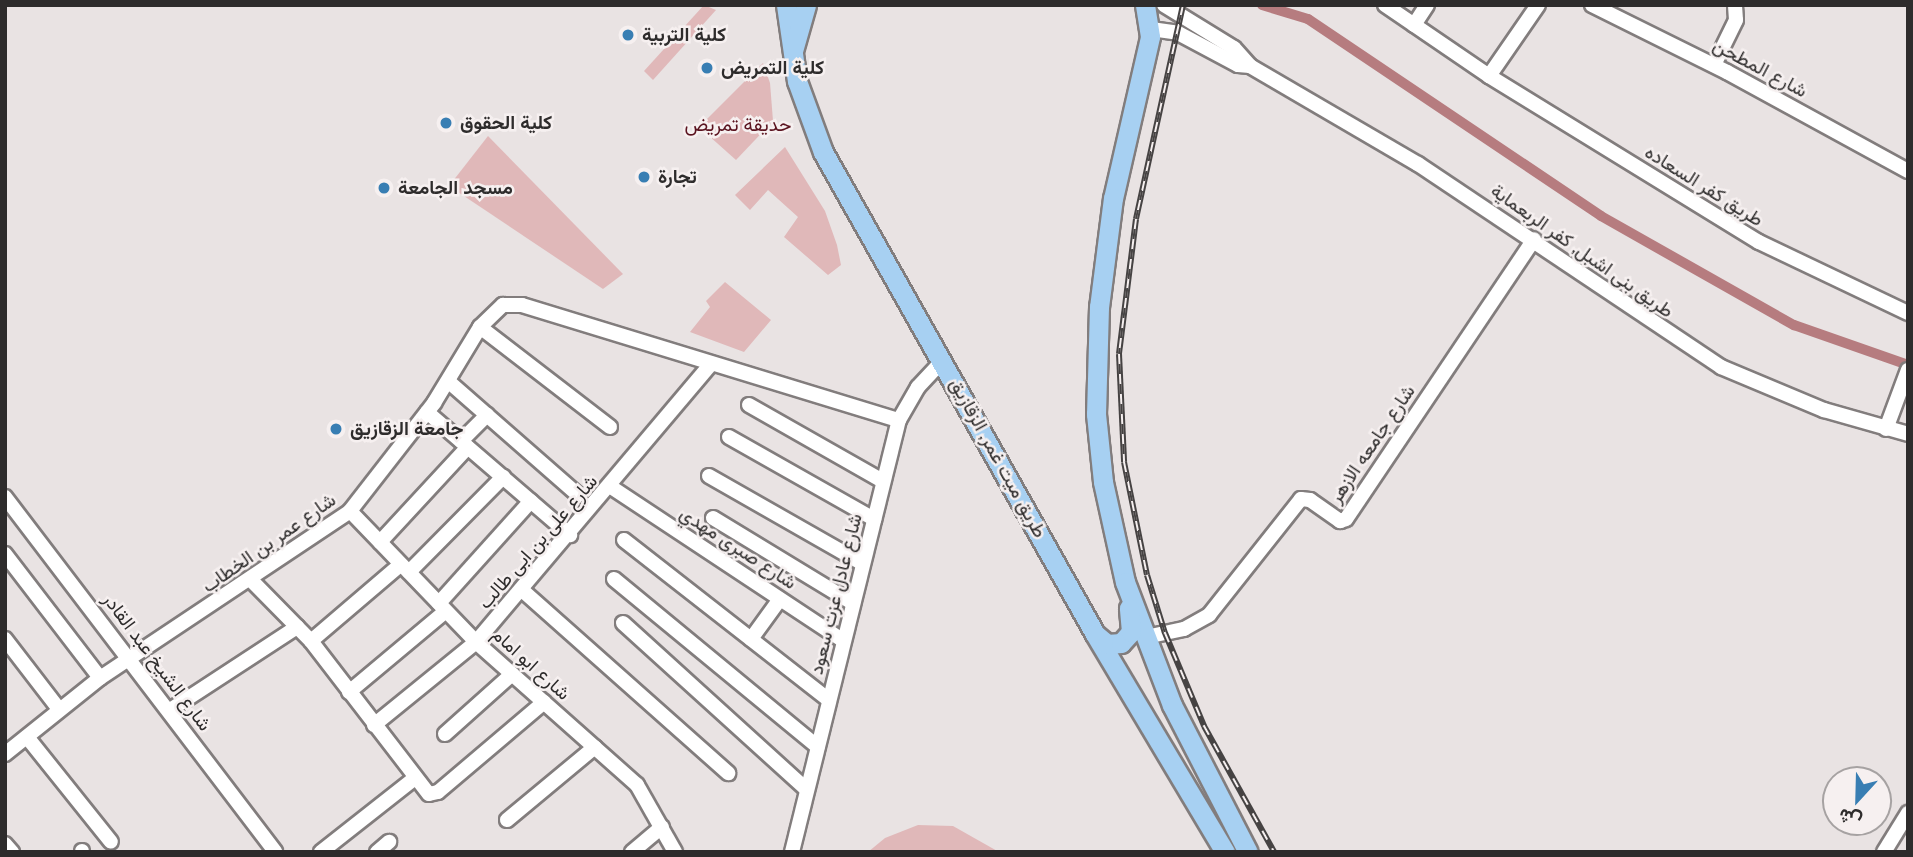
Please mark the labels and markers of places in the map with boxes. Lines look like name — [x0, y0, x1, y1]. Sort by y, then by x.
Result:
place label: كلية التربية — [642, 24, 726, 46]
marker: كلية التربية — [620, 27, 636, 43]
place label: كلية التمريض — [721, 57, 824, 79]
marker: كلية التمريض — [699, 60, 715, 76]
place label: كلية الحقوق — [460, 112, 552, 134]
marker: كلية الحقوق — [438, 115, 454, 131]
place label: تجارة — [658, 166, 697, 188]
marker: تجارة — [636, 169, 652, 185]
place label: مسجد الجامعة — [398, 177, 513, 199]
marker: مسجد الجامعة — [376, 180, 392, 196]
place label: جامعة الزقازيق — [350, 418, 463, 440]
marker: جامعة الزقازيق — [328, 421, 344, 437]

